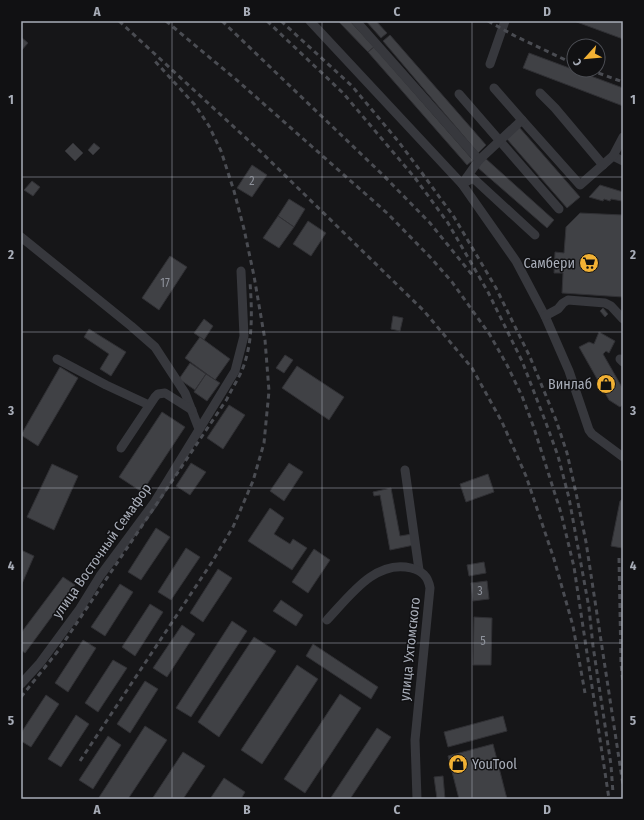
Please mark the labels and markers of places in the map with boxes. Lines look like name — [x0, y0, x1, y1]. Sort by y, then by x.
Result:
supermarket icon: Самбери — [578, 252, 600, 274]
place label: Самбери — [524, 255, 575, 272]
shop icon: Винлаб — [595, 373, 617, 395]
place label: Винлаб — [548, 376, 592, 393]
shop icon: YouTool — [447, 753, 469, 775]
place label: YouTool — [472, 756, 517, 773]

